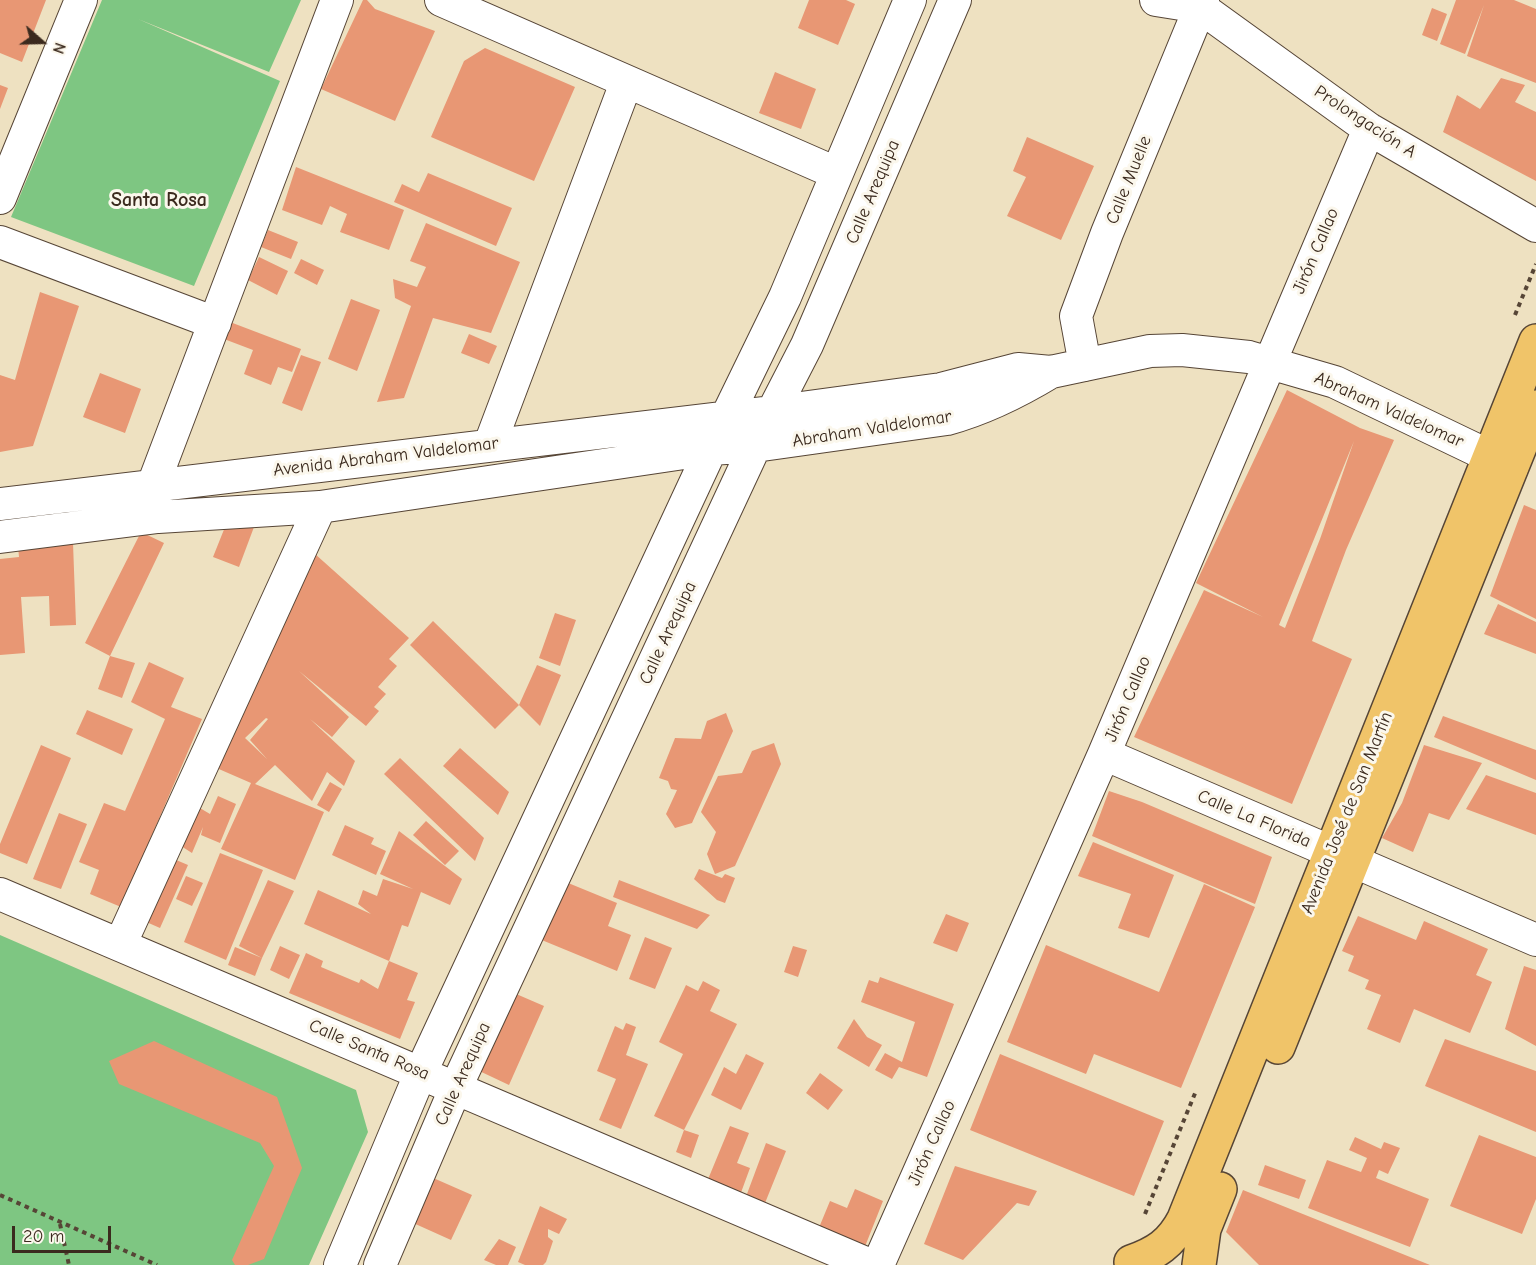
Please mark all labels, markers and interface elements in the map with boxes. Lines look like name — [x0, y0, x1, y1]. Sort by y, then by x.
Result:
north arrow — [12, 12, 72, 72]
text: N — [49, 40, 69, 56]
street label: Prolongación A — [1310, 81, 1420, 163]
street label: Calle Muelle — [1101, 133, 1157, 227]
street label: Calle Arequipa — [841, 137, 905, 247]
district label: Santa Rosa — [111, 188, 207, 212]
street label: Jirón Callao — [1288, 205, 1344, 297]
street label: Abraham Valdelomar — [1311, 367, 1467, 453]
street label: Abraham Valdelomar — [791, 406, 953, 452]
street label: Avenida Abraham Valdelomar — [272, 432, 500, 482]
street label: Calle Arequipa — [635, 578, 701, 688]
street label: Jirón Callao — [1100, 653, 1156, 745]
street label: Avenida José de San Martín — [1297, 709, 1397, 917]
street label: Calle La Florida — [1194, 785, 1314, 853]
street label: Calle Santa Rosa — [305, 1015, 433, 1085]
street label: Calle Arequipa — [431, 1019, 495, 1129]
street label: Jirón Callao — [904, 1097, 960, 1189]
scale bar — [15, 1214, 114, 1252]
text: 20 m — [23, 1226, 64, 1247]

